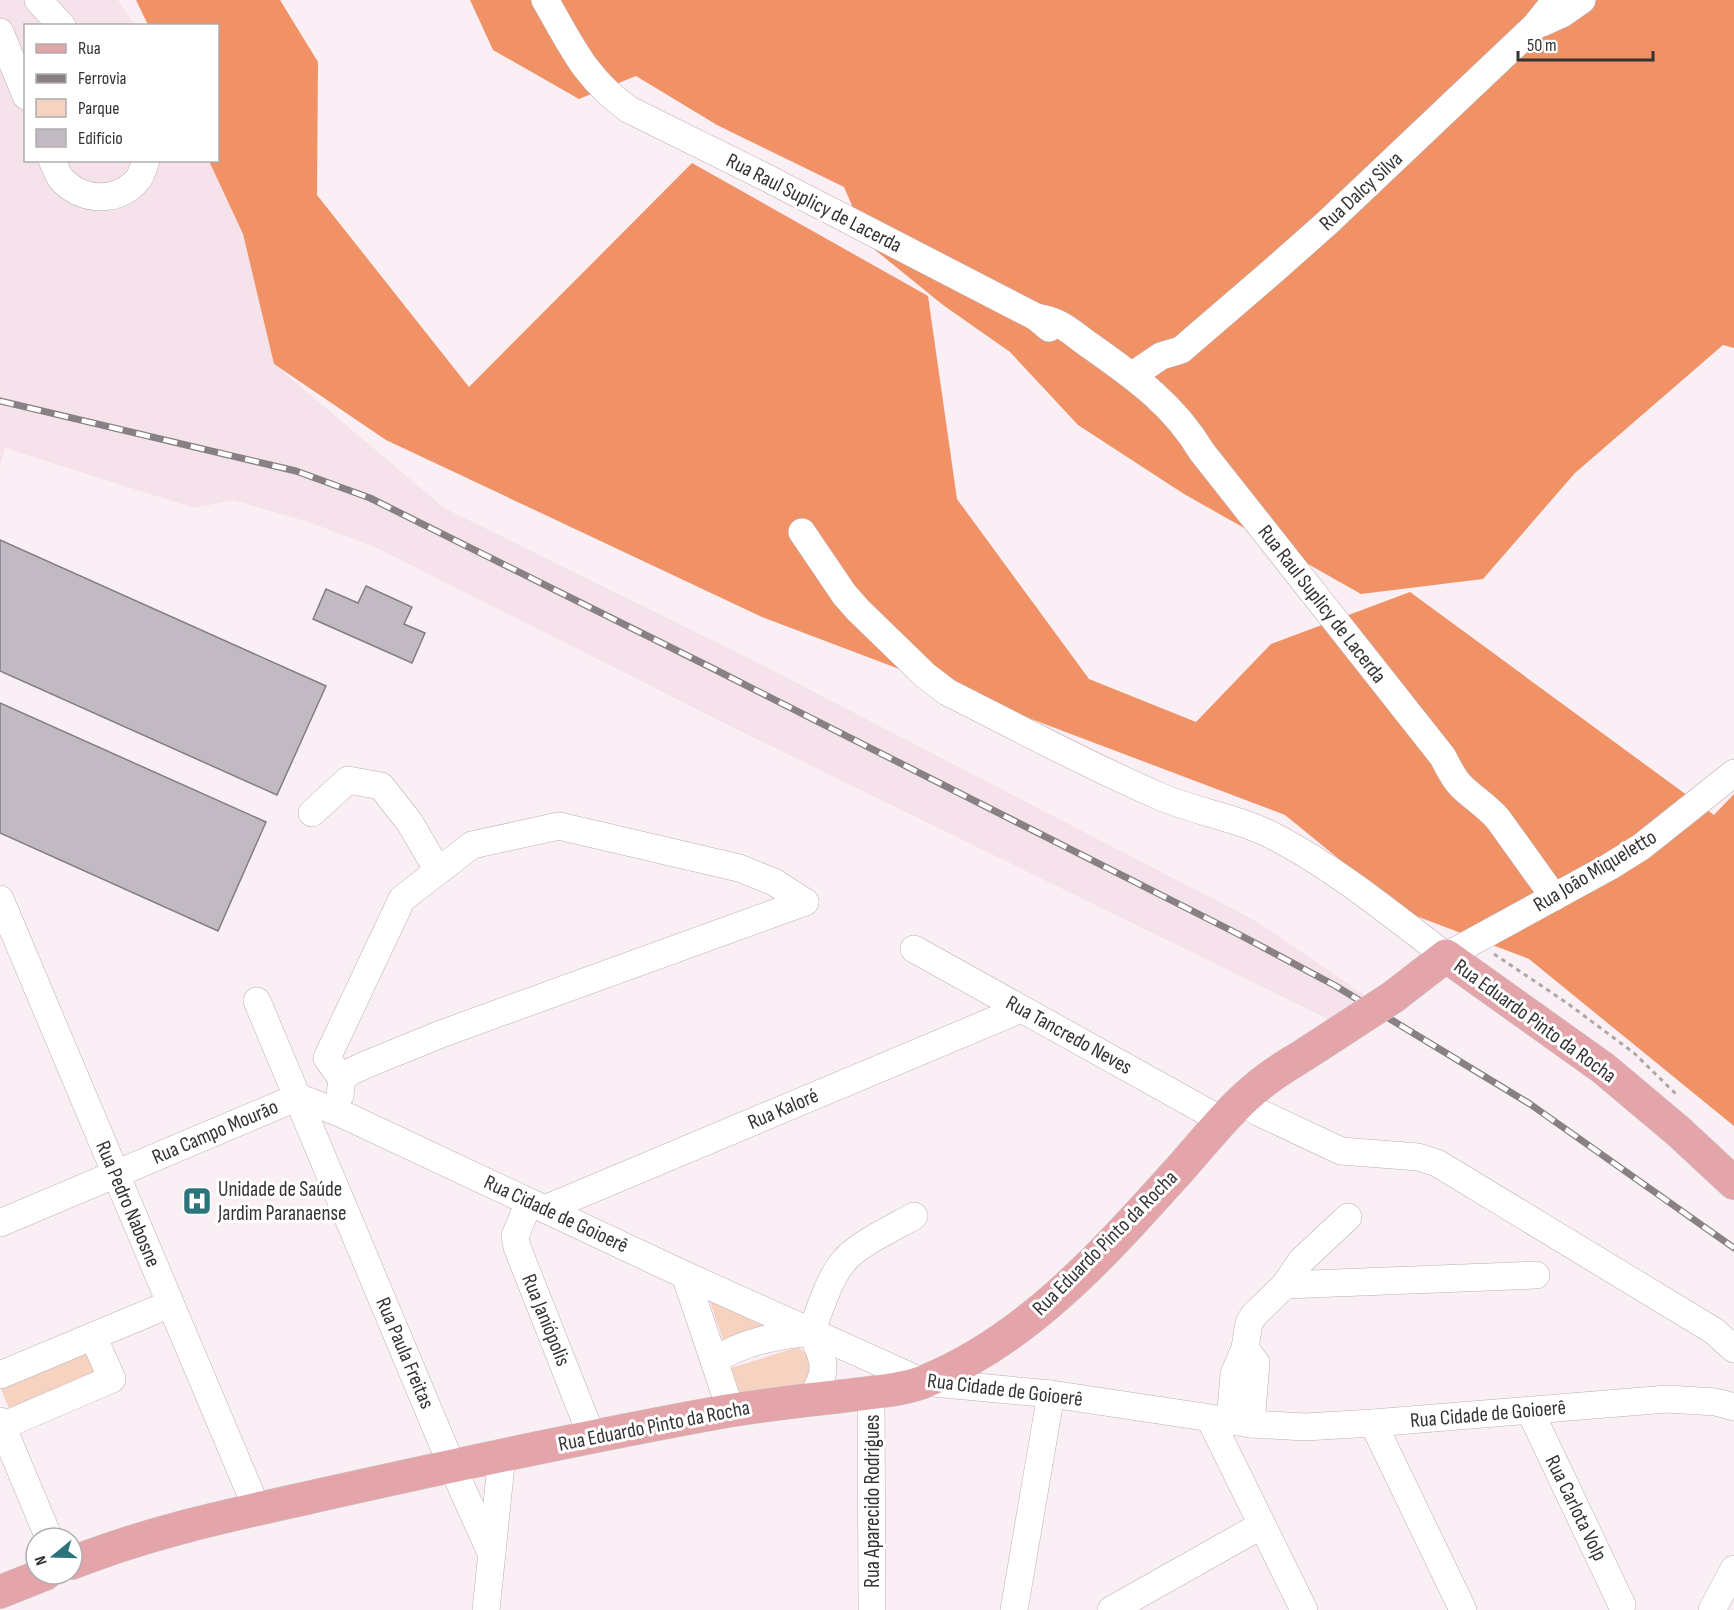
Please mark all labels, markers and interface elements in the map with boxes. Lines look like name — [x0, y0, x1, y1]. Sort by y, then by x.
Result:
legend — [24, 24, 219, 162]
scale bar — [1518, 24, 1653, 62]
text: 50 m — [1527, 35, 1557, 56]
text: Rua — [78, 38, 101, 59]
text: Ferrovia — [78, 68, 126, 89]
text: Parque — [78, 98, 119, 119]
text: Edifício — [78, 128, 123, 149]
street label: Rua Dalcy Silva — [1314, 146, 1408, 236]
street label: Rua Raul Suplicy de Lacerda — [722, 148, 906, 258]
street label: Rua Raul Suplicy de Lacerda — [1253, 520, 1391, 688]
street label: Rua João Miqueletto — [1529, 824, 1661, 918]
street label: Rua Eduardo Pinto da Rocha — [1449, 954, 1621, 1088]
street label: Rua Tancredo Neves — [1002, 990, 1136, 1080]
street label: Rua Kaloré — [744, 1083, 822, 1135]
street label: Rua Campo Mourão — [148, 1094, 282, 1170]
street label: Rua Pedro Nabosne — [90, 1137, 166, 1271]
street label: Rua Eduardo Pinto da Rocha — [1027, 1165, 1183, 1321]
street label: Rua Cidade de Goioerê — [480, 1170, 632, 1258]
place label: Unidade de Saúde Jardim Paranaense — [217, 1177, 347, 1226]
hospital icon: Unidade de Saúde Jardim Paranaense — [181, 1185, 213, 1217]
street label: Rua Janiópolis — [516, 1270, 576, 1370]
street label: Rua Paula Freitas — [370, 1294, 440, 1412]
street label: Rua Cidade de Goioerê — [926, 1368, 1084, 1412]
street label: Rua Eduardo Pinto da Rocha — [556, 1395, 752, 1457]
street label: Rua Cidade de Goioerê — [1409, 1395, 1567, 1433]
street label: Rua Aparecido Rodrigues — [860, 1414, 885, 1588]
street label: Rua Carlota Volp — [1540, 1451, 1612, 1565]
north arrow — [24, 1526, 84, 1586]
text: N — [31, 1553, 52, 1568]

